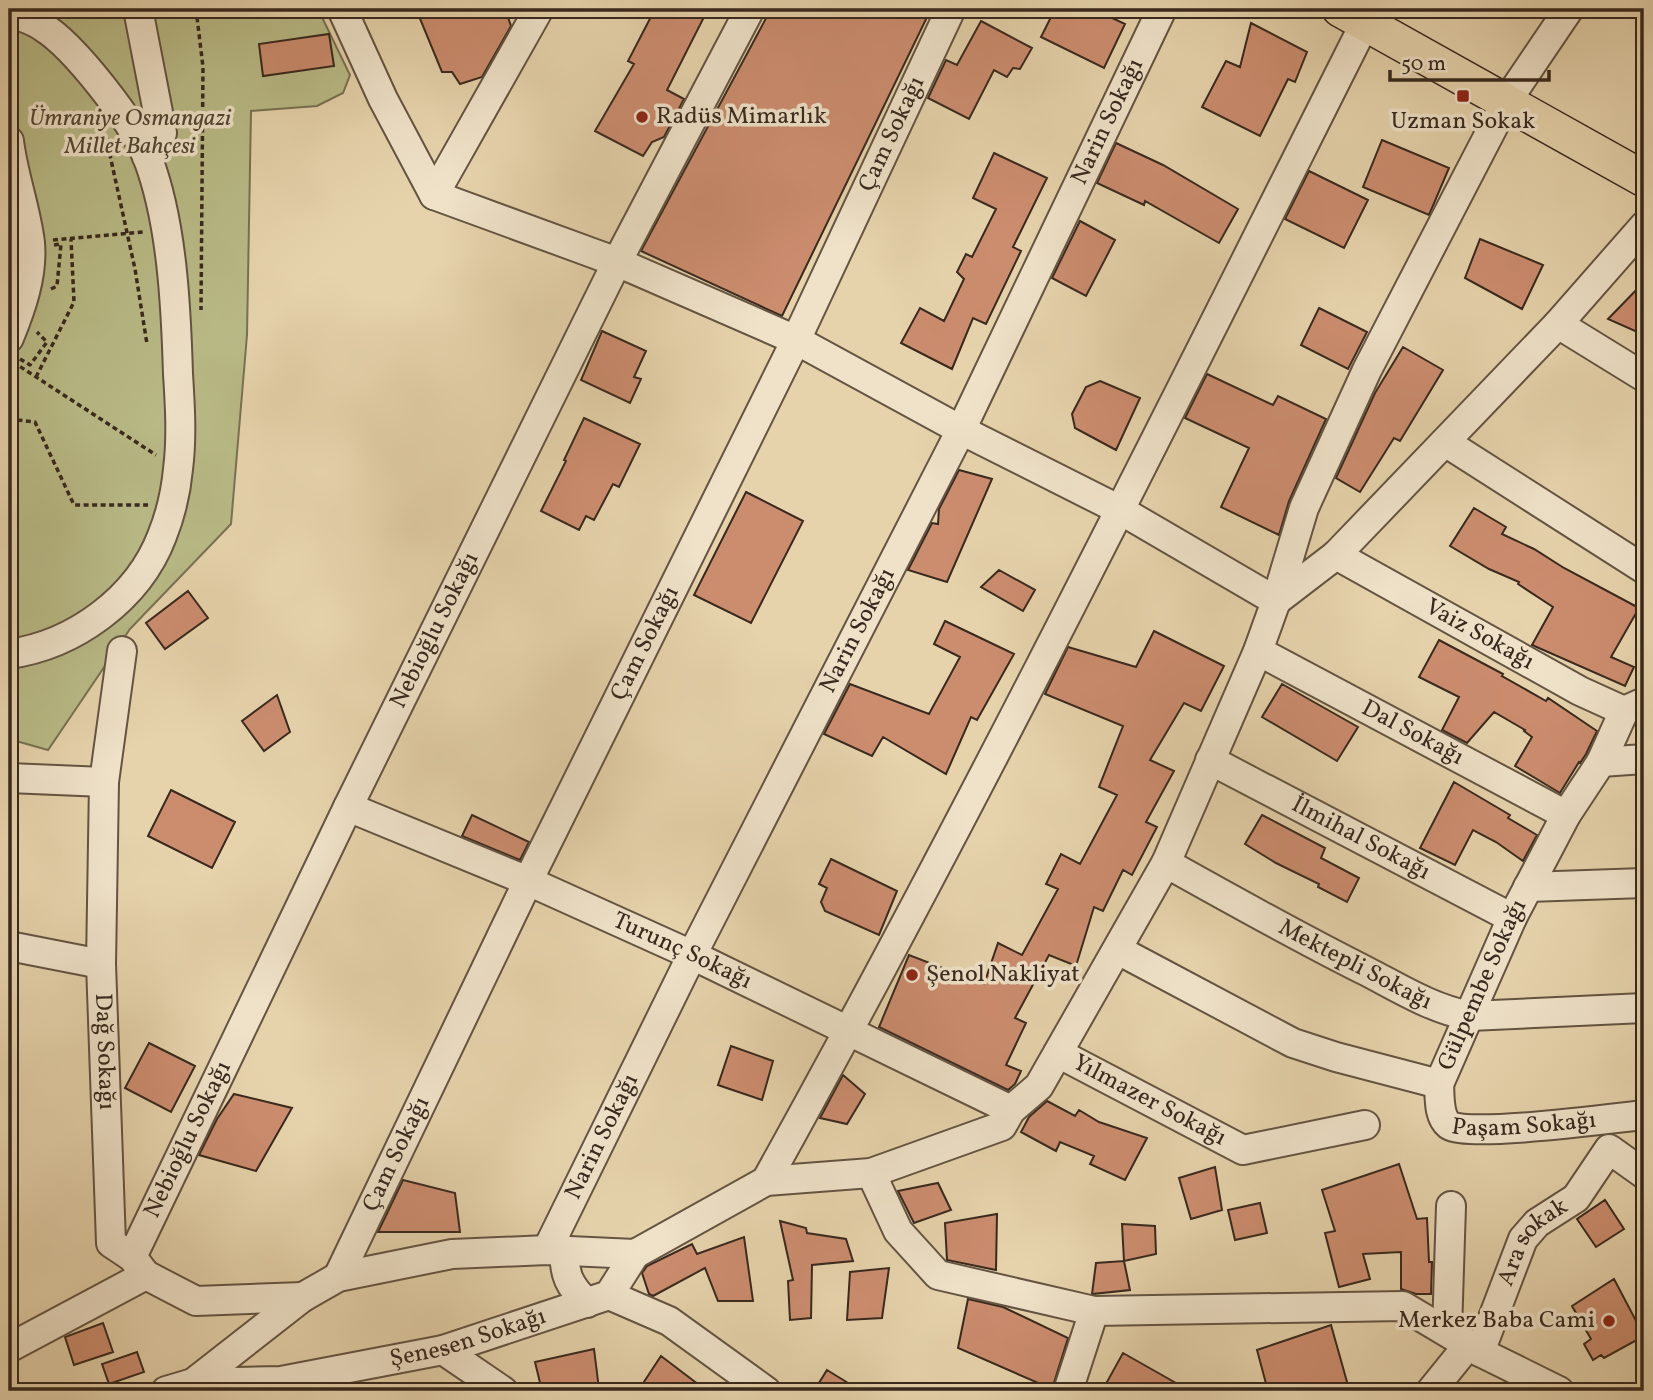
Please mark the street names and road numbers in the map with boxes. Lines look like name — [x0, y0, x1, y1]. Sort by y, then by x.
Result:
street label: Narin Sokağı — [1063, 53, 1153, 191]
street label: Çam Sokağı — [851, 71, 934, 198]
street label: Nebioğlu Sokağı — [382, 547, 488, 714]
street label: Narin Sokağı — [812, 562, 904, 699]
street label: Çam Sokağı — [603, 581, 688, 707]
street label: Vaiz Sokağı — [1418, 591, 1540, 679]
street label: Dal Sokağı — [1355, 692, 1470, 775]
street label: İlmihal Sokağı — [1285, 788, 1436, 889]
street label: Gülpembe Sokağı — [1430, 893, 1536, 1076]
street label: Turunç Sokağı — [607, 904, 757, 999]
street label: Mektepli Sokağı — [1272, 911, 1437, 1019]
street label: Dağ Sokağı — [85, 993, 123, 1111]
street label: Yılmazer Sokağı — [1066, 1046, 1232, 1155]
street label: Nebioğlu Sokağı — [136, 1056, 240, 1224]
street label: Narin Sokağı — [557, 1068, 648, 1206]
street label: Çam Sokağı — [355, 1091, 439, 1218]
street label: Paşam Sokağı — [1449, 1104, 1598, 1146]
street label: Ara sokak — [1490, 1190, 1575, 1291]
street label: Şenesen Sokağı — [387, 1300, 551, 1377]

